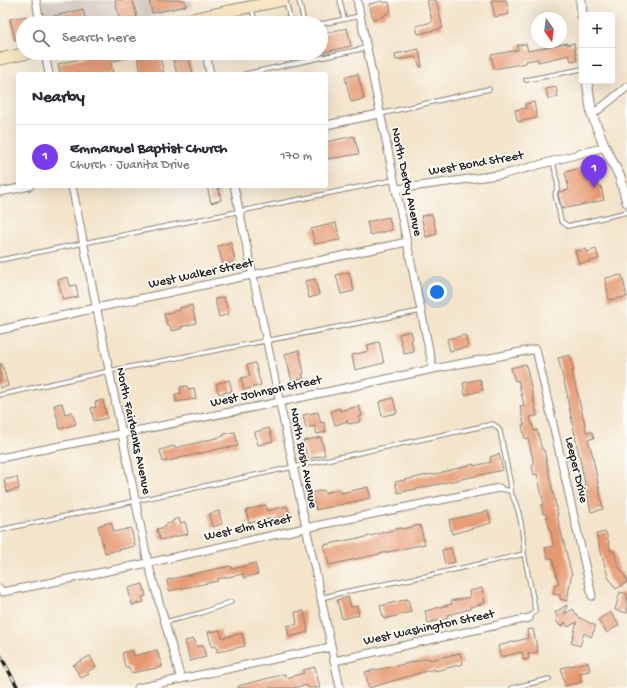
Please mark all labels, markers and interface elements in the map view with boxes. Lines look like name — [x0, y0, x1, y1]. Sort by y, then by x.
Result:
north arrow — [531, 12, 567, 48]
map controls — [579, 12, 615, 84]
button: + — [579, 12, 615, 48]
search box — [16, 16, 328, 60]
icon: search — [30, 27, 52, 49]
text: Search here — [62, 29, 136, 47]
button: − — [579, 48, 615, 84]
text: Nearby — [32, 88, 85, 108]
street label: North Derby Avenue — [387, 126, 425, 238]
text: Emmanuel Baptist Church — [70, 140, 227, 158]
street label: West Bond Street — [427, 148, 526, 180]
text: 1 — [42, 149, 48, 164]
text: 170 m — [280, 149, 312, 164]
pin: 1 — [581, 155, 607, 188]
text: Church · Juanita Drive — [70, 158, 190, 173]
street label: West Walker Street — [147, 255, 257, 292]
your location — [427, 282, 447, 302]
street label: North Fairbanks Avenue — [112, 366, 154, 496]
street label: West Johnson Street — [209, 373, 325, 411]
street label: North Bush Avenue — [286, 407, 320, 510]
street label: Leeper Drive — [561, 436, 591, 505]
street label: West Elm Street — [203, 511, 295, 545]
street label: West Washington Street — [362, 606, 497, 649]

